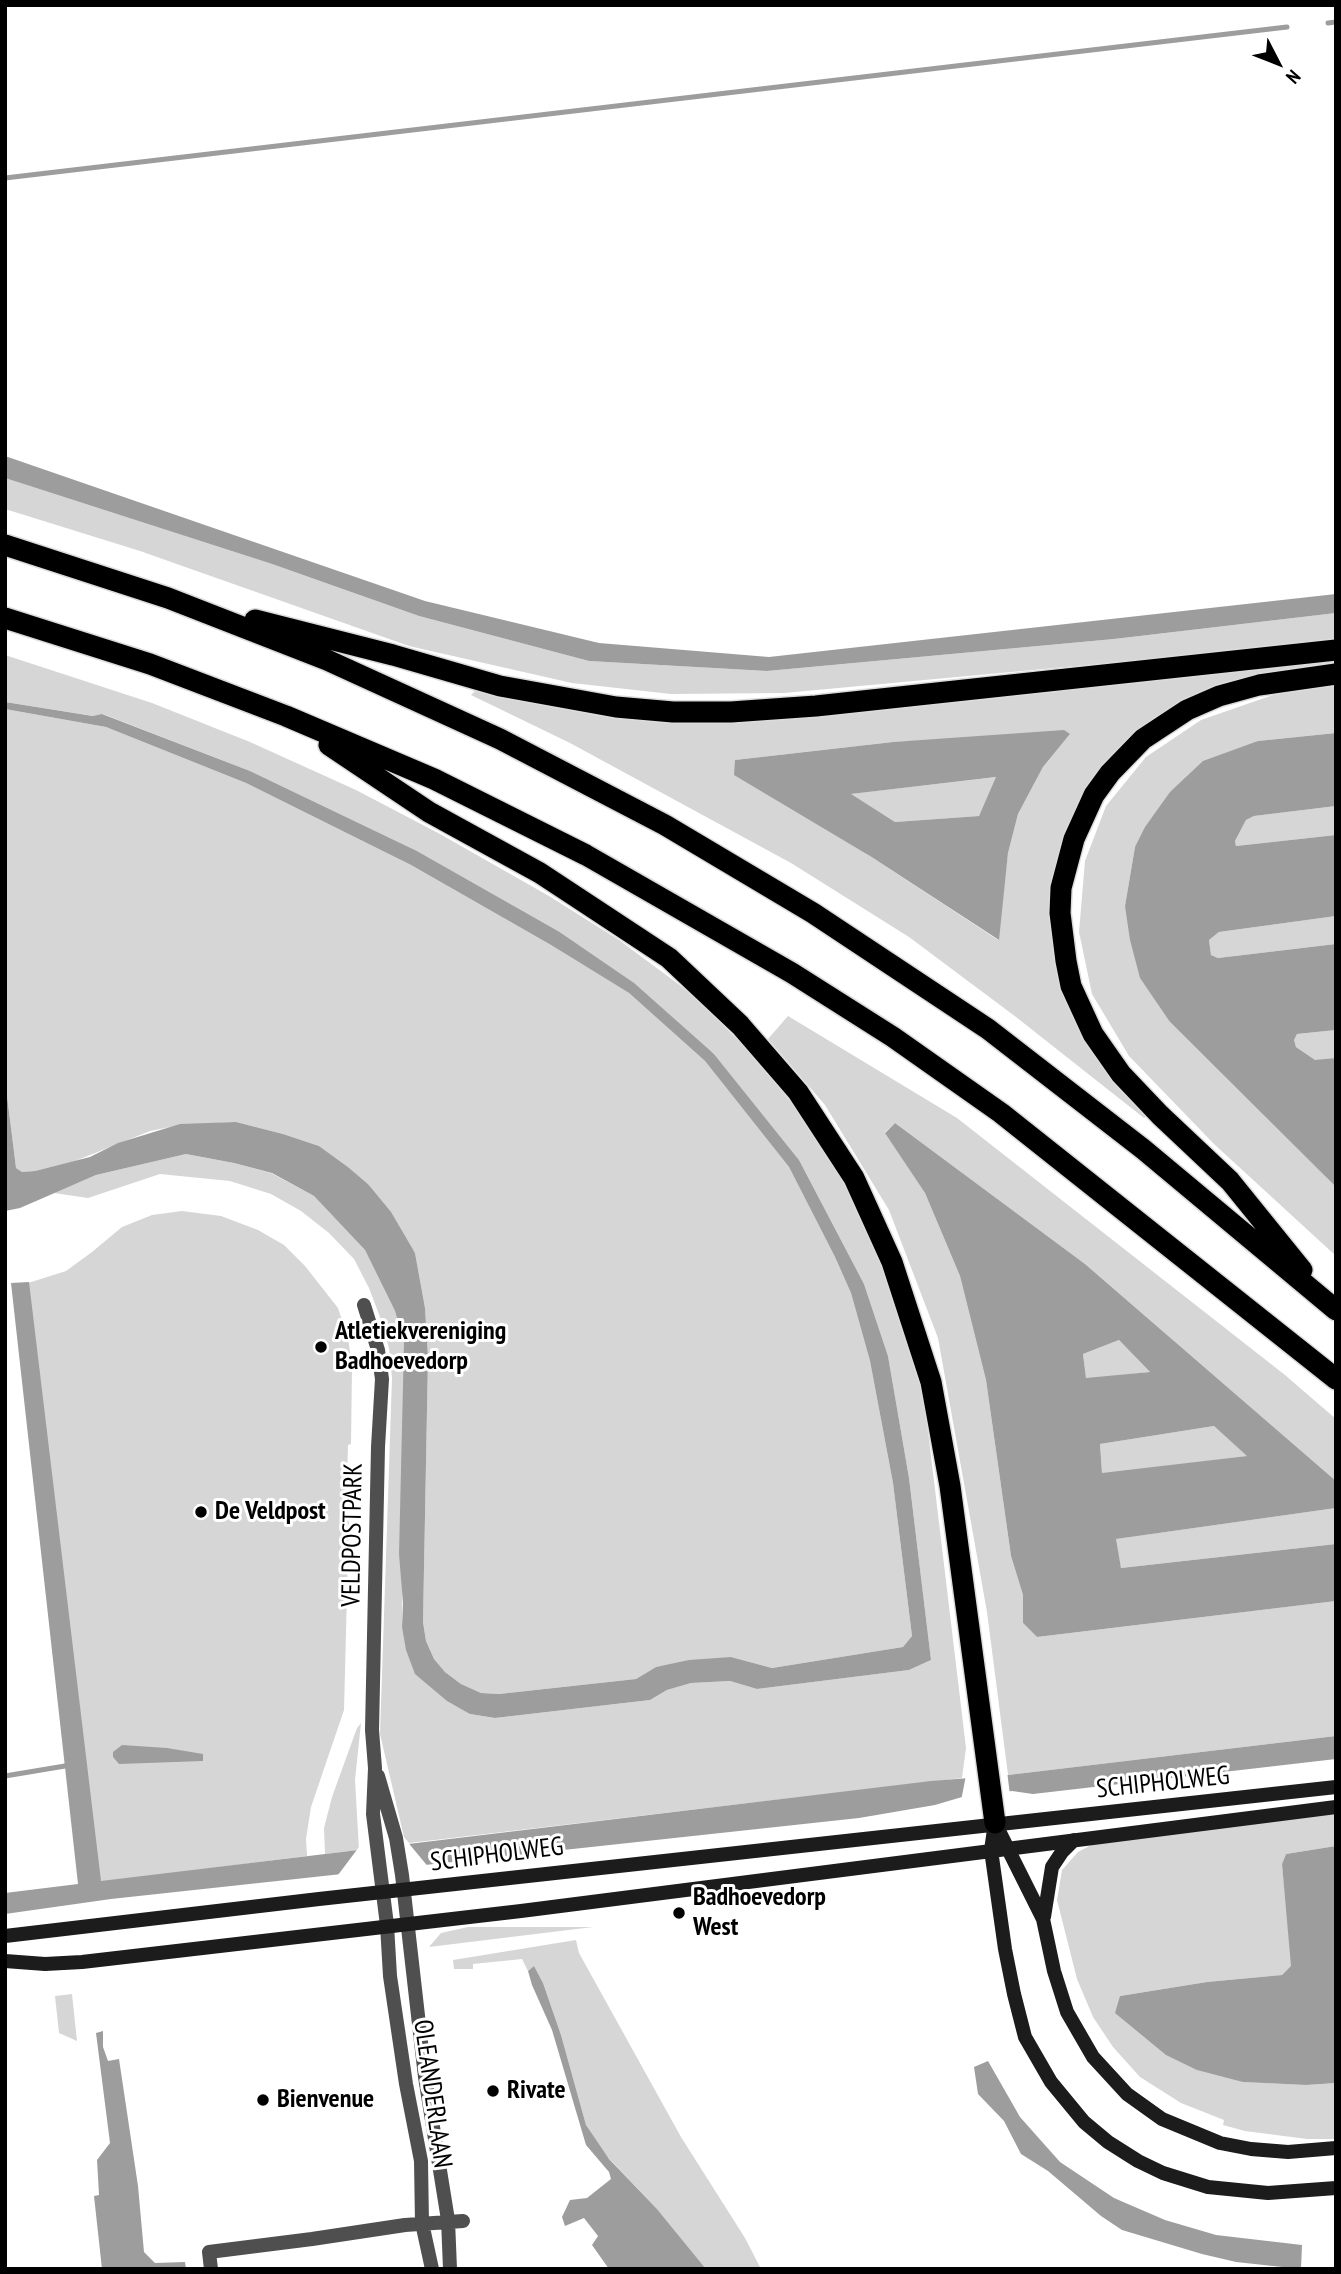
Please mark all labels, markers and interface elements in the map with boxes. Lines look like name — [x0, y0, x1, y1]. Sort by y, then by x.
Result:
north arrow — [1243, 28, 1313, 98]
text: N — [1281, 65, 1306, 89]
place label: Atletiekvereniging Badhoevedorp — [335, 1316, 506, 1378]
marker: Atletiekvereniging Badhoevedorp — [313, 1339, 329, 1355]
street label: VELDPOSTPARK — [336, 1463, 370, 1607]
place label: De Veldpost — [215, 1496, 326, 1528]
marker: De Veldpost — [193, 1504, 209, 1520]
street label: SCHIPHOLWEG — [1095, 1761, 1231, 1805]
street label: SCHIPHOLWEG — [429, 1831, 565, 1879]
place label: Badhoevedorp West — [693, 1882, 826, 1944]
marker: Badhoevedorp West — [671, 1905, 687, 1921]
street label: OLEANDERLAAN — [406, 2018, 458, 2170]
place label: Rivate — [507, 2075, 566, 2107]
marker: Rivate — [485, 2083, 501, 2099]
place label: Bienvenue — [277, 2084, 374, 2116]
marker: Bienvenue — [255, 2092, 271, 2108]

